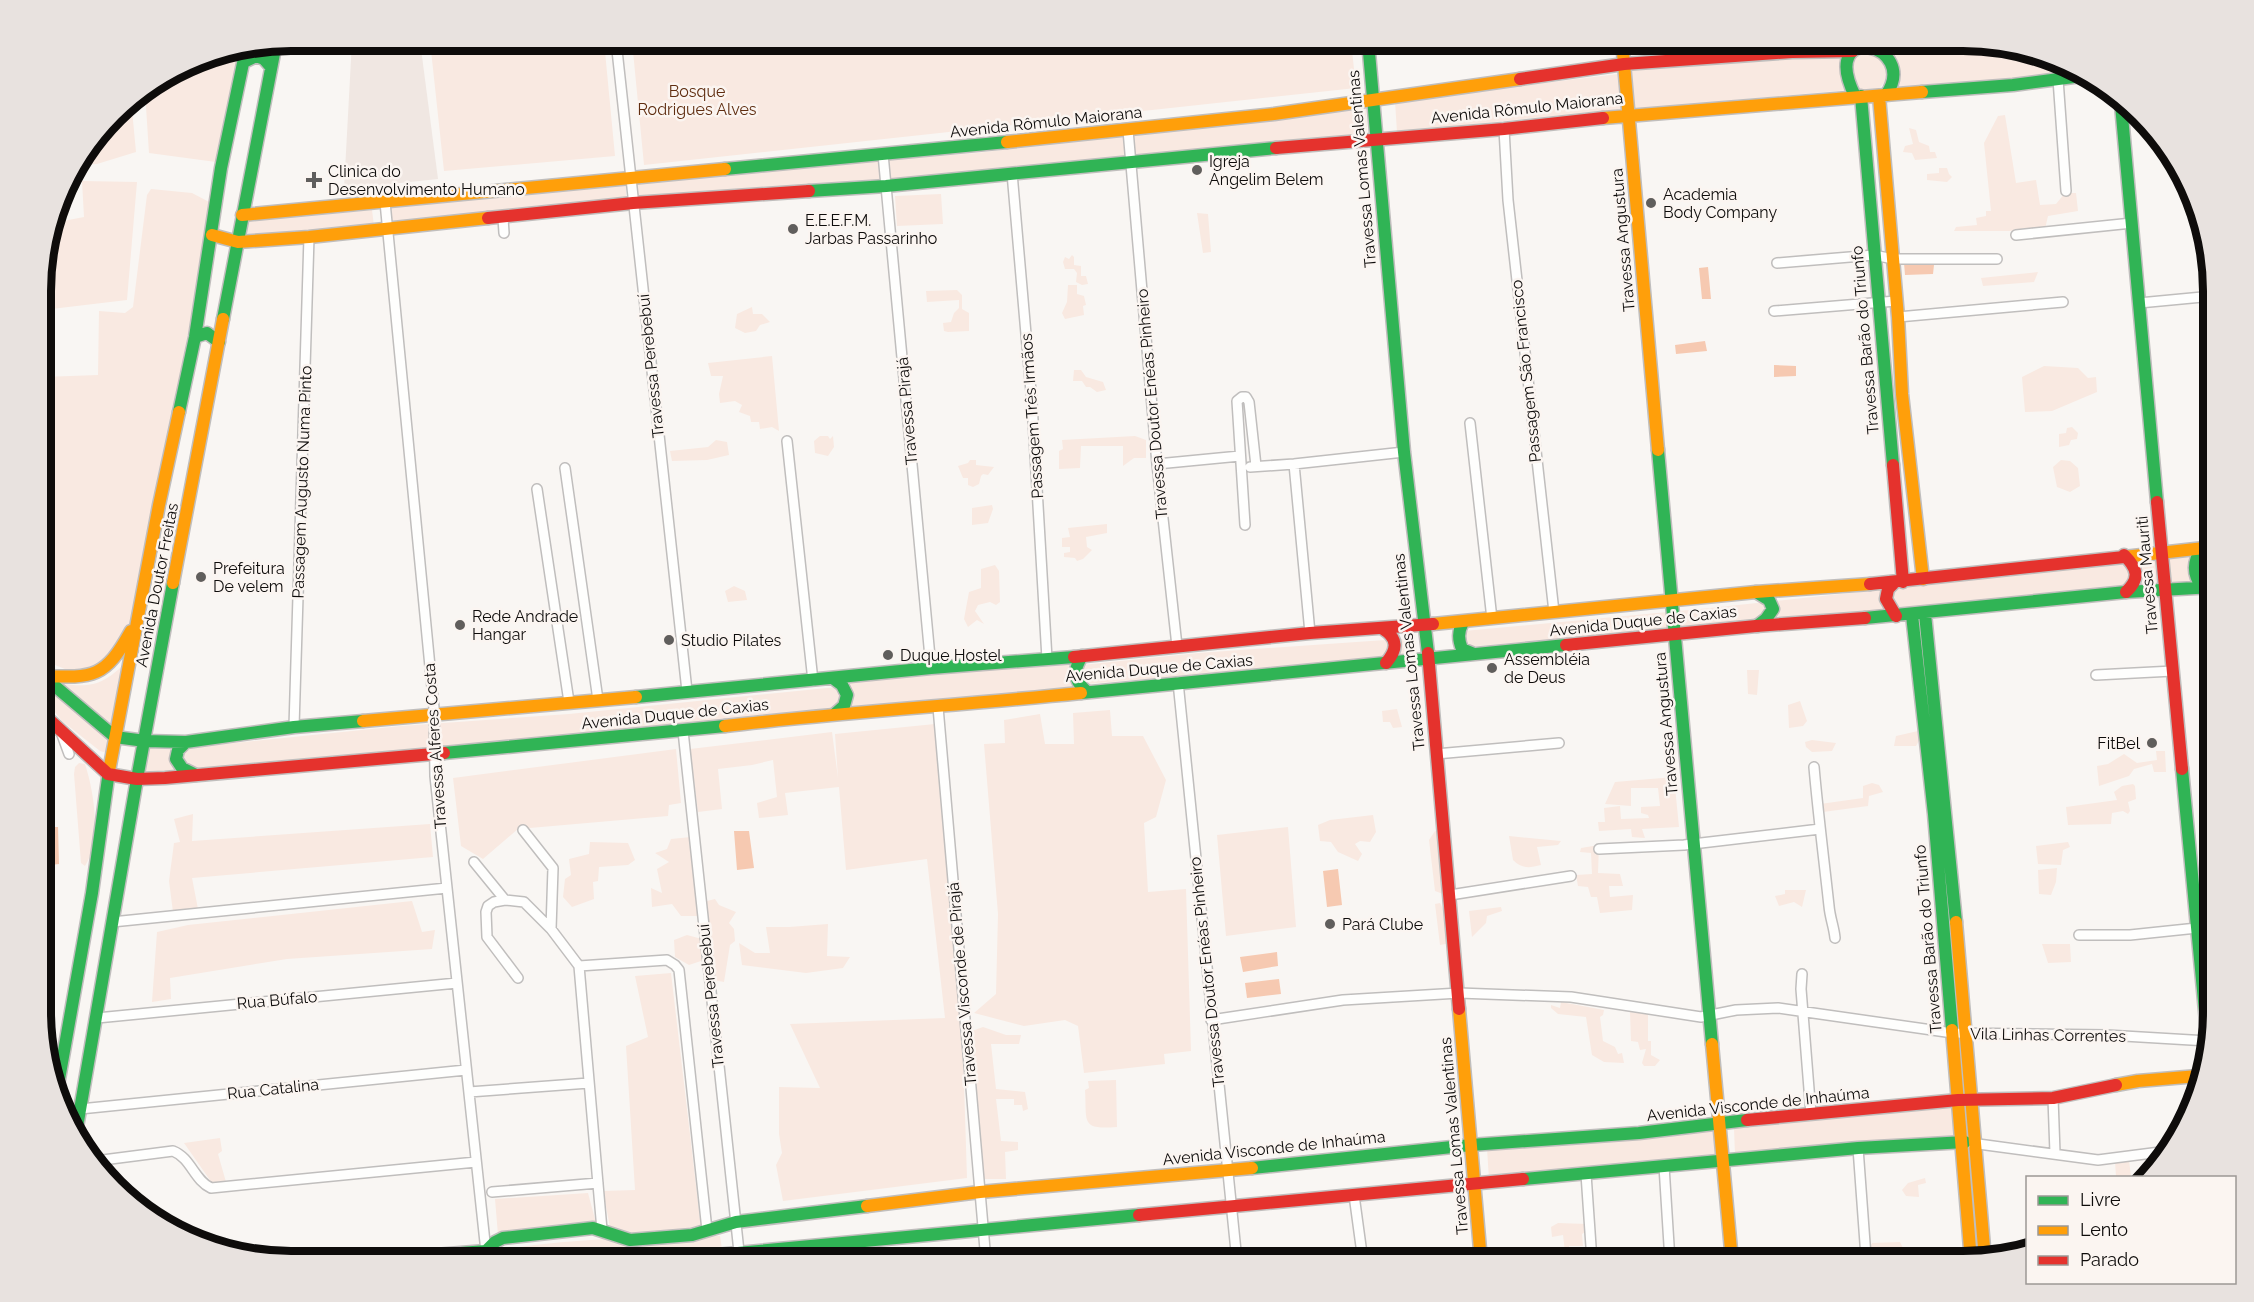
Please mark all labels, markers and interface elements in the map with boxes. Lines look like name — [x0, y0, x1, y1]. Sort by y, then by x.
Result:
street label: Travessa Lomas Valentinas — [1344, 69, 1380, 268]
park label: Bosque Rodrigues Alves — [637, 82, 757, 119]
street label: Avenida Rômulo Maiorana — [1430, 88, 1624, 128]
street label: Avenida Rômulo Maiorana — [949, 102, 1143, 142]
place label: Igreja Angelim Belem — [1209, 152, 1324, 189]
place label: Clinica do Desenvolvimento Humano — [328, 162, 525, 199]
marker: Igreja Angelim Belem — [1190, 163, 1204, 177]
street label: Travessa Angustura — [1607, 167, 1639, 313]
marker: Clinica do Desenvolvimento Humano — [305, 171, 323, 189]
place label: Academia Body Company — [1663, 185, 1777, 222]
marker: Academia Body Company — [1644, 196, 1658, 210]
place label: E.E.E.F.M. Jarbas Passarinho — [805, 211, 937, 248]
marker: E.E.E.F.M. Jarbas Passarinho — [786, 222, 800, 236]
street label: Travessa Barão do Triunfo — [1847, 245, 1883, 435]
street label: Passagem São Francisco — [1507, 279, 1545, 463]
street label: Travessa Doutor Enéas Pinheiro — [1132, 288, 1172, 520]
street label: Travessa Perebebuí — [634, 293, 668, 439]
street label: Passagem Três Irmãos — [1017, 333, 1047, 499]
street label: Travessa Pirajá — [893, 356, 921, 466]
street label: Passagem Augusto Numa Pinto — [288, 365, 316, 599]
street label: Avenida Doutor Freitas — [132, 501, 182, 669]
street label: Travessa Mauriti — [2132, 515, 2162, 635]
street label: Travessa Lomas Valentinas — [1389, 552, 1429, 751]
place label: Prefeitura De velem — [213, 559, 285, 596]
marker: Prefeitura De velem — [194, 570, 208, 584]
street label: Avenida Duque de Caxias — [1548, 602, 1738, 640]
place label: Rede Andrade Hangar — [472, 607, 578, 644]
marker: Rede Andrade Hangar — [453, 618, 467, 632]
place label: Studio Pilates — [681, 631, 782, 650]
marker: Studio Pilates — [662, 633, 676, 647]
place label: Duque Hostel — [900, 646, 1002, 665]
marker: Duque Hostel — [881, 648, 895, 662]
street label: Avenida Duque de Caxias — [1064, 650, 1254, 686]
place label: Assembléia de Deus — [1504, 650, 1590, 687]
street label: Travessa Angustura — [1650, 651, 1682, 797]
marker: Assembléia de Deus — [1485, 661, 1499, 675]
street label: Travessa Alferes Costa — [420, 662, 450, 830]
street label: Avenida Duque de Caxias — [580, 695, 770, 733]
place label: FitBel — [2097, 734, 2141, 753]
marker: FitBel — [2145, 736, 2159, 750]
street label: Travessa Barão do Triunfo — [1910, 844, 1946, 1034]
street label: Travessa Doutor Enéas Pinheiro — [1185, 856, 1229, 1088]
street label: Travessa Visconde de Pirajá — [944, 881, 980, 1087]
place label: Pará Clube — [1342, 915, 1423, 934]
marker: Pará Clube — [1323, 917, 1337, 931]
street label: Travessa Perebebuí — [694, 923, 728, 1069]
street label: Rua Búfalo — [236, 987, 318, 1013]
street label: Vila Linhas Correntes — [1970, 1024, 2126, 1046]
street label: Travessa Lomas Valentinas — [1436, 1036, 1472, 1235]
street label: Rua Catalina — [226, 1075, 320, 1103]
street label: Avenida Visconde de Inhaúma — [1646, 1083, 1870, 1125]
street label: Avenida Visconde de Inhaúma — [1162, 1127, 1386, 1169]
legend — [2026, 1176, 2236, 1284]
text: Livre — [2080, 1189, 2121, 1210]
text: Lento — [2080, 1219, 2128, 1240]
text: Parado — [2080, 1249, 2139, 1270]

